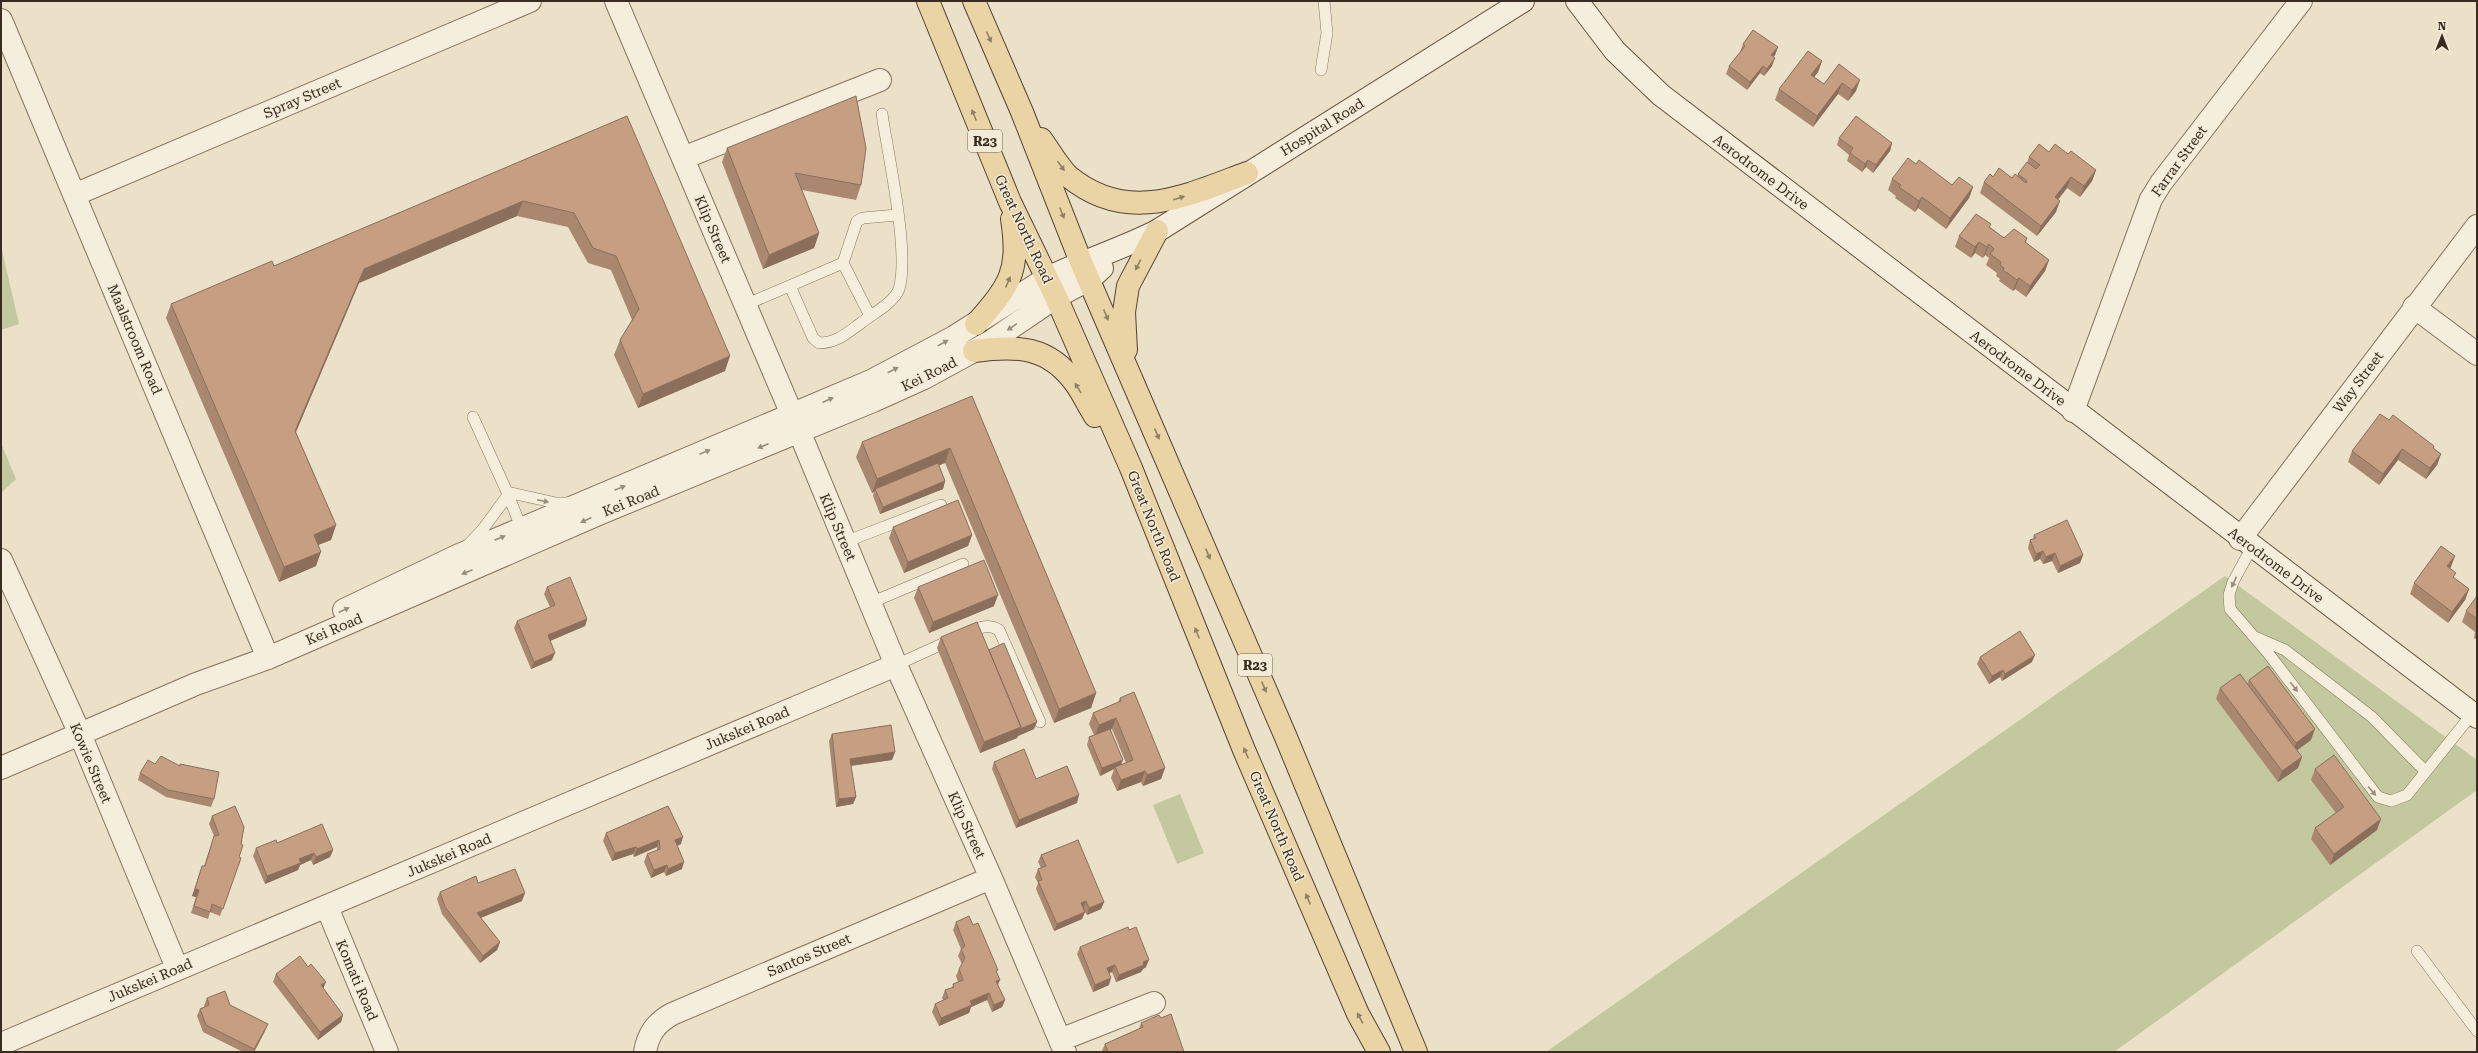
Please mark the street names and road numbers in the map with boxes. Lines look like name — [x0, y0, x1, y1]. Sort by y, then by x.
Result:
street label: Spray Street — [261, 74, 343, 122]
street label: Hospital Road — [1277, 95, 1367, 159]
street label: Farrar Street — [2148, 122, 2210, 200]
road number: R23 — [968, 130, 1002, 152]
street label: Aerodrome Drive — [1710, 131, 1812, 213]
street label: Great North Road — [992, 172, 1056, 286]
street label: Klip Street — [692, 193, 734, 265]
street label: Maalstroom Road — [105, 282, 165, 396]
street label: Aerodrome Drive — [1967, 327, 2069, 409]
street label: Way Street — [2330, 348, 2386, 416]
street label: Kei Road — [899, 354, 959, 394]
street label: Great North Road — [1124, 468, 1184, 584]
street label: Kei Road — [600, 482, 662, 520]
street label: Klip Street — [817, 491, 859, 563]
street label: Aerodrome Drive — [2225, 524, 2327, 606]
street label: Kei Road — [303, 610, 365, 648]
road number: R23 — [1238, 654, 1272, 676]
street label: Jukskei Road — [702, 703, 792, 753]
street label: Kowie Street — [67, 720, 115, 806]
street label: Great North Road — [1247, 768, 1307, 884]
street label: Klip Street — [945, 789, 989, 861]
street label: Jukskei Road — [404, 830, 494, 880]
street label: Santos Street — [765, 930, 853, 980]
street label: Komati Road — [333, 937, 381, 1023]
street label: Jukskei Road — [105, 955, 195, 1005]

